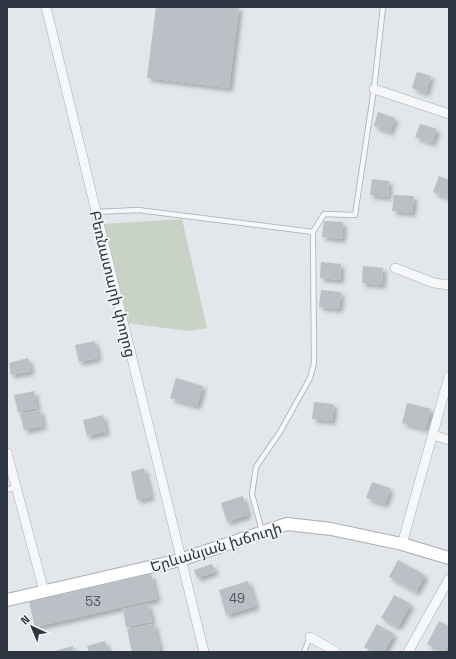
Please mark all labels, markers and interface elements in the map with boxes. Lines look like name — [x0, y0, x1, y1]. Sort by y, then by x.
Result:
street label: Բեռնատարի փողոց — [86, 209, 140, 359]
street label: Երևանյան խճուղի — [148, 518, 284, 576]
house number: 49 — [229, 590, 245, 607]
house number: 53 — [85, 593, 101, 610]
north arrow — [12, 607, 52, 647]
text: N — [18, 612, 33, 627]

